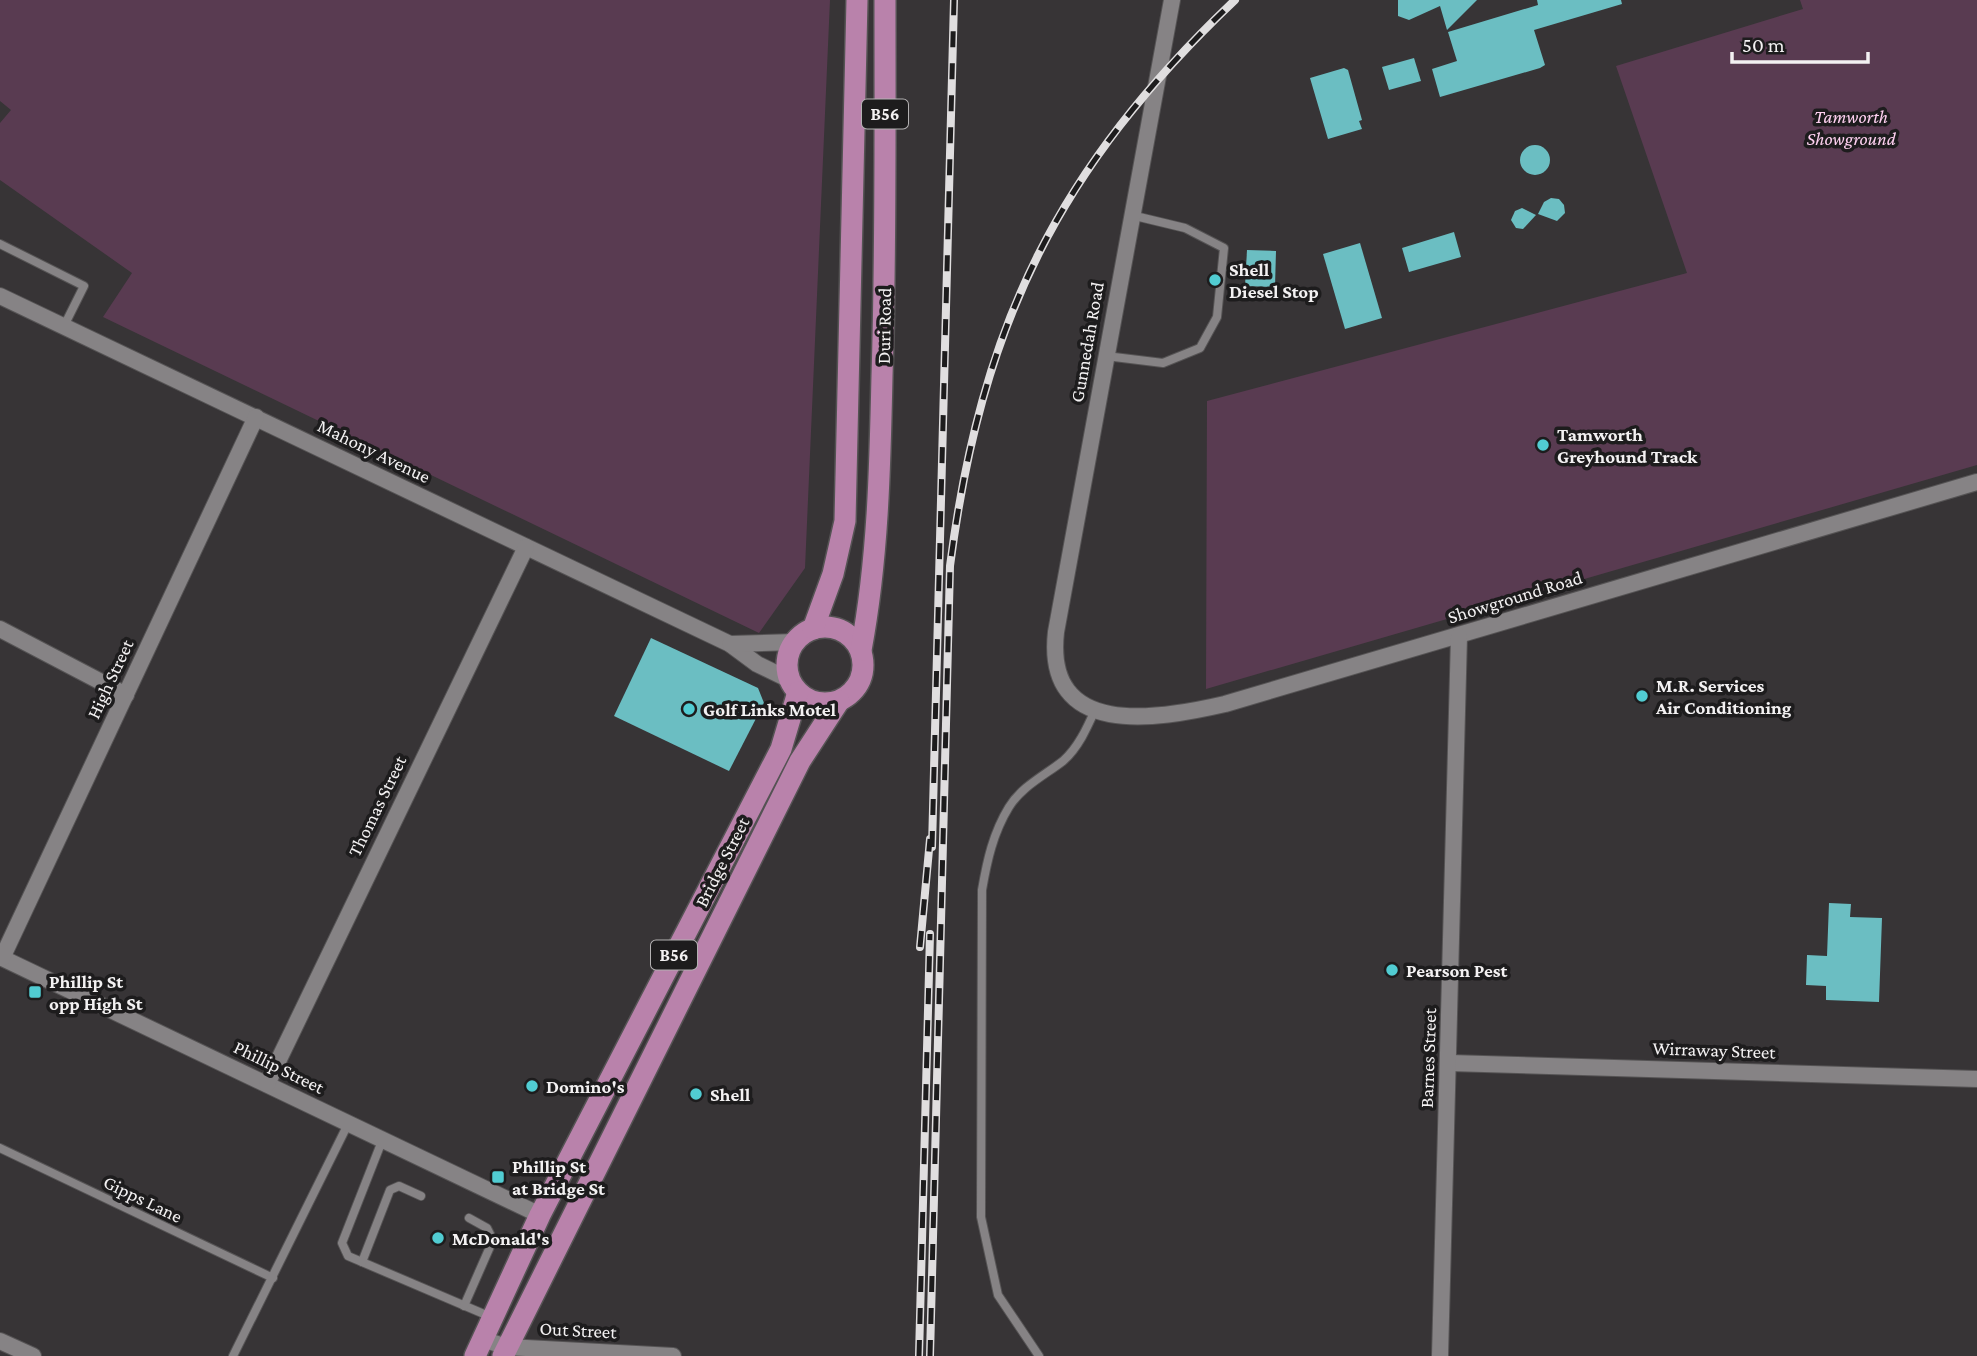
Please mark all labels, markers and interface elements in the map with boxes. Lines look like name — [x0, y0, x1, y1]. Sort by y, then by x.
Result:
scale bar — [1732, 21, 1868, 65]
text: 50 m — [1742, 33, 1785, 57]
road number: B56 — [862, 100, 908, 128]
park label: Tamworth Showground — [1806, 106, 1897, 149]
place label: Shell Diesel Stop — [1229, 259, 1319, 302]
marker: Shell Diesel Stop — [1207, 272, 1223, 288]
street label: Gunnedah Road — [1066, 280, 1108, 404]
street label: Duri Road — [873, 288, 895, 364]
street label: Mahony Avenue — [314, 415, 434, 487]
place label: Tamworth Greyhound Track — [1557, 424, 1698, 467]
marker: Tamworth Greyhound Track — [1535, 437, 1551, 453]
street label: Showground Road — [1445, 567, 1585, 627]
street label: High Street — [83, 635, 138, 722]
place label: M.R. Services Air Conditioning — [1655, 675, 1792, 718]
marker: M.R. Services Air Conditioning — [1634, 688, 1650, 704]
place label: Golf Links Motel — [703, 699, 837, 720]
marker: Golf Links Motel — [681, 701, 697, 717]
street label: Thomas Street — [344, 752, 411, 860]
street label: Bridge Street — [690, 813, 754, 910]
road number: B56 — [651, 940, 697, 970]
place label: Pearson Pest — [1406, 960, 1508, 981]
marker: Pearson Pest — [1384, 962, 1400, 978]
place label: Phillip St opp High St — [49, 971, 143, 1014]
marker: Phillip St opp High St — [27, 984, 43, 1000]
street label: Barnes Street — [1416, 1007, 1440, 1108]
street label: Phillip Street — [230, 1036, 328, 1098]
street label: Wirraway Street — [1652, 1037, 1777, 1063]
place label: Domino's — [546, 1076, 625, 1097]
marker: Domino's — [524, 1078, 540, 1094]
place label: Shell — [710, 1084, 751, 1105]
marker: Shell — [688, 1086, 704, 1102]
place label: Phillip St at Bridge St — [512, 1156, 605, 1199]
marker: Phillip St at Bridge St — [490, 1169, 506, 1185]
street label: Gipps Lane — [100, 1171, 186, 1227]
place label: McDonald's — [452, 1228, 549, 1249]
marker: McDonald's — [430, 1230, 446, 1246]
street label: Out Street — [539, 1317, 618, 1343]

